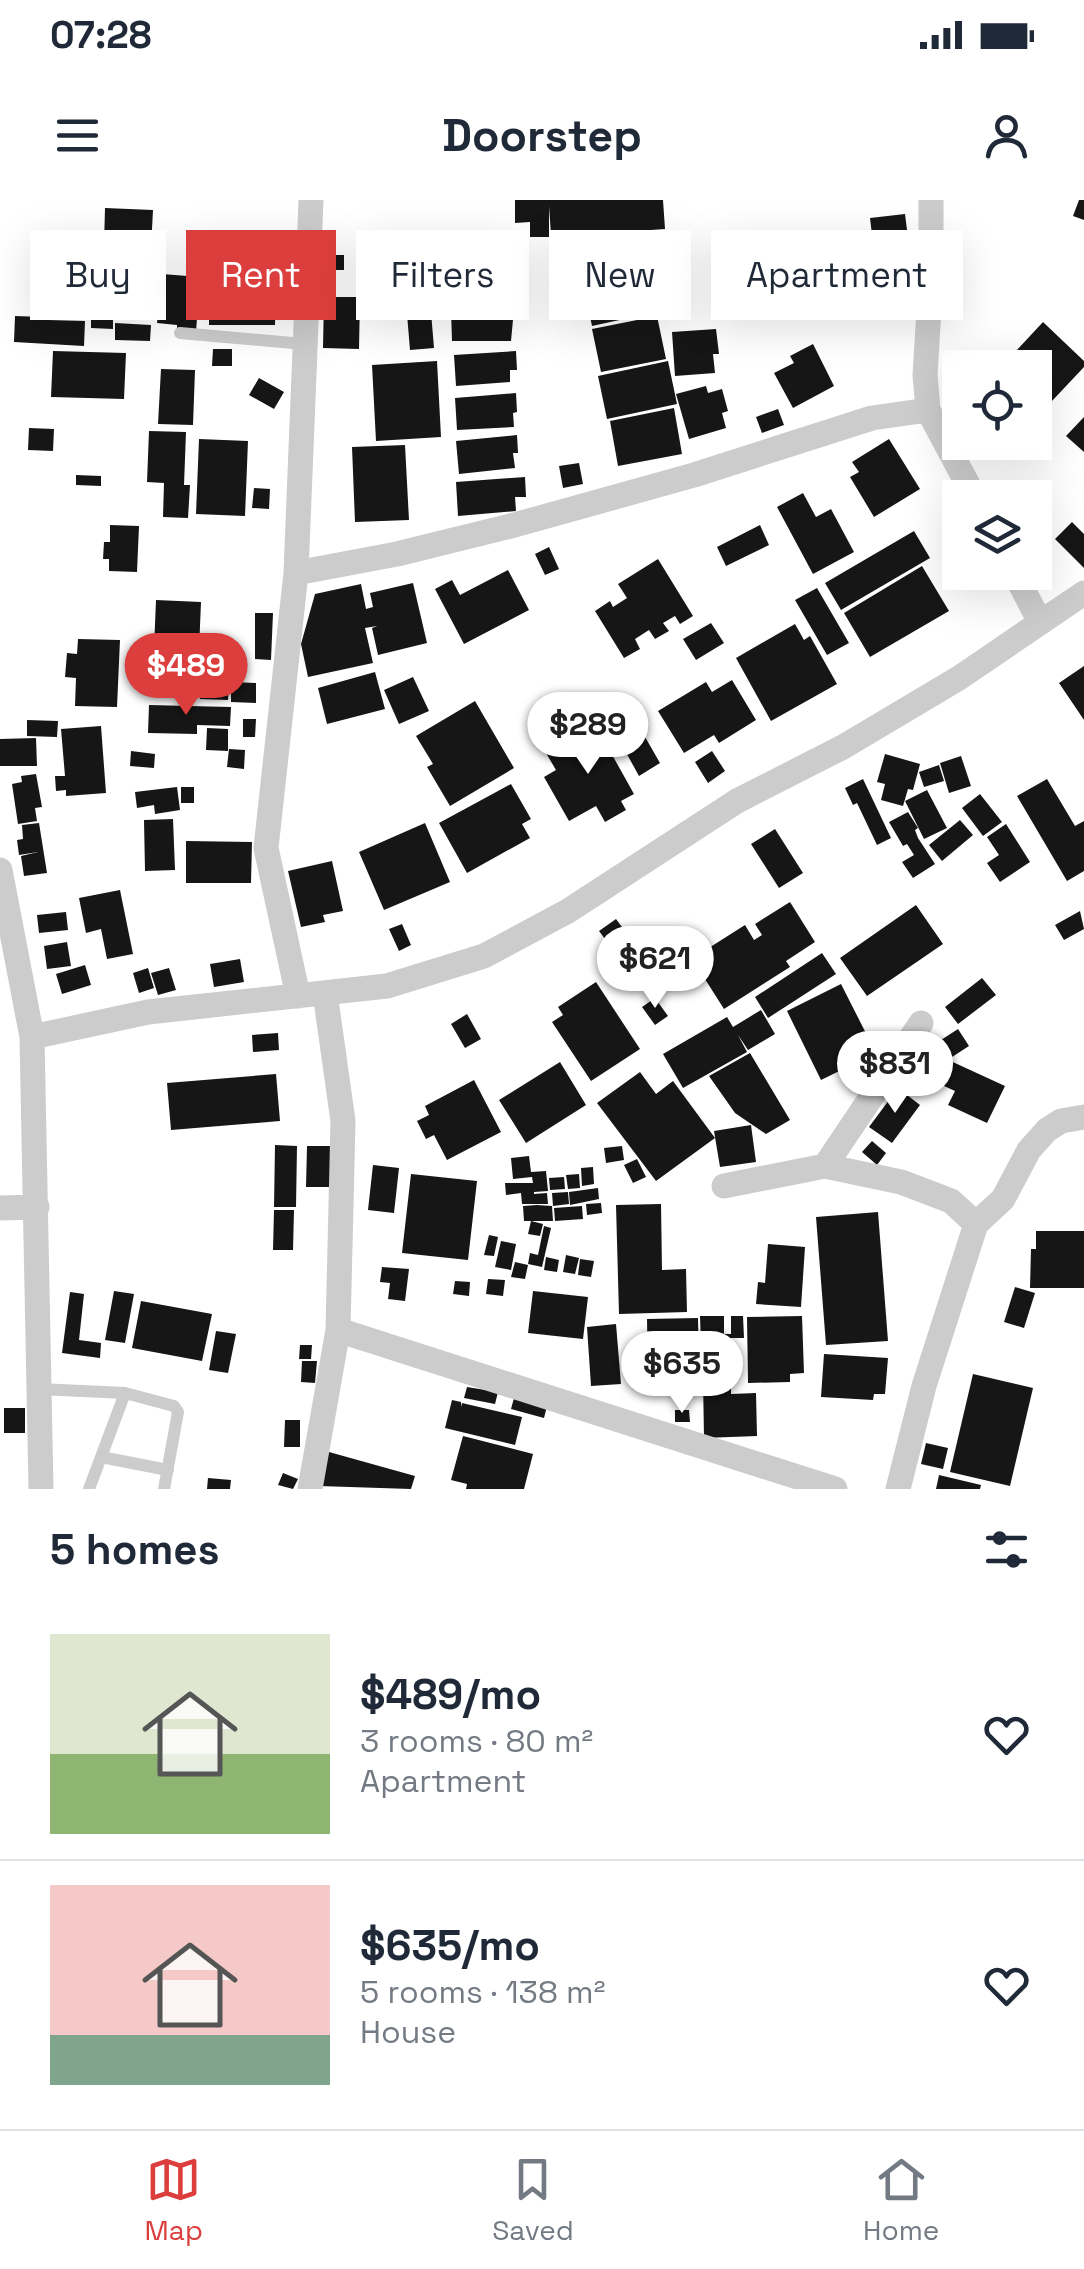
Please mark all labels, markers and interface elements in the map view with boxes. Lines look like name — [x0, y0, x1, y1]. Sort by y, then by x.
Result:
text: 07:28 — [50, 11, 152, 59]
text: Doorstep — [442, 107, 642, 164]
icon: menu — [50, 108, 105, 163]
icon: person — [979, 108, 1034, 163]
chip: Buy — [30, 230, 166, 320]
chip: Rent — [186, 230, 336, 320]
chip: Filters — [356, 230, 529, 320]
chip: New — [549, 230, 691, 320]
chip: Apartment — [711, 230, 963, 320]
map controls — [942, 350, 1052, 590]
button: locate — [942, 350, 1052, 460]
button: layers — [942, 480, 1052, 590]
pin: $489 — [127, 633, 245, 718]
text: $489 — [147, 645, 225, 685]
pin: $289 — [529, 692, 647, 777]
text: $289 — [549, 704, 627, 744]
pin: $621 — [596, 926, 714, 1011]
text: $621 — [619, 938, 691, 978]
pin: $831 — [836, 1031, 954, 1116]
text: $831 — [859, 1043, 931, 1083]
pin: $635 — [623, 1331, 741, 1416]
text: $635 — [643, 1343, 721, 1383]
icon: filters — [979, 1522, 1034, 1577]
text: 5 homes — [50, 1523, 220, 1576]
text: $489/mo — [360, 1668, 541, 1721]
icon: home — [130, 1674, 250, 1794]
icon: heart — [979, 1707, 1034, 1762]
text: 3 rooms · 80 m² — [360, 1721, 593, 1761]
text: Apartment — [360, 1761, 526, 1801]
text: $635/mo — [360, 1919, 540, 1972]
icon: home — [130, 1925, 250, 2045]
icon: heart — [979, 1958, 1034, 2013]
text: 5 rooms · 138 m² — [360, 1972, 605, 2012]
text: House — [360, 2012, 456, 2052]
tab: Map — [145, 2152, 203, 2248]
tab: Saved — [492, 2152, 574, 2248]
tab: Home — [863, 2152, 939, 2248]

